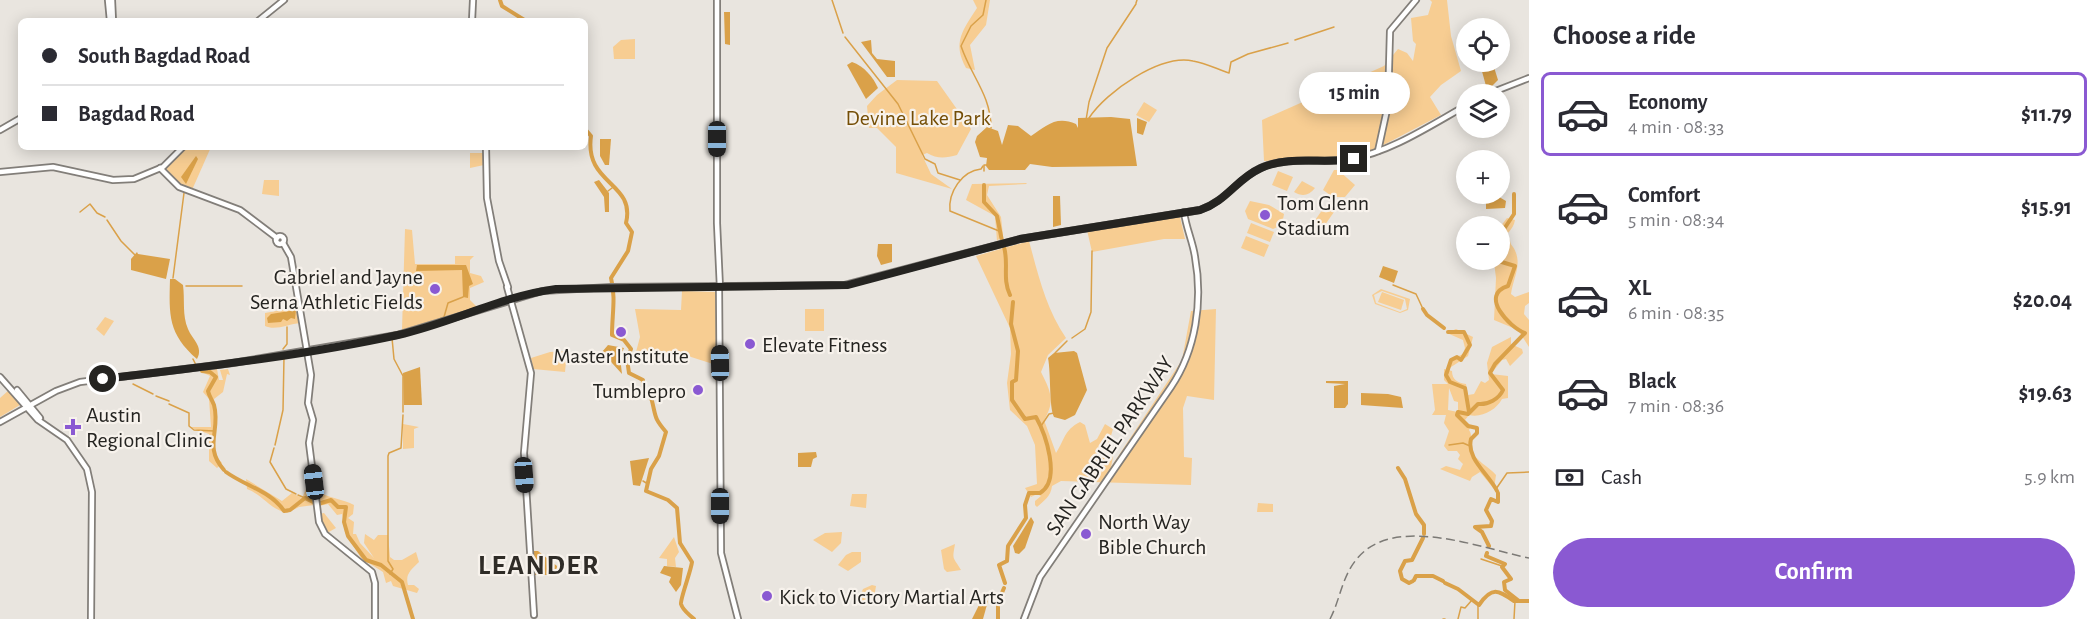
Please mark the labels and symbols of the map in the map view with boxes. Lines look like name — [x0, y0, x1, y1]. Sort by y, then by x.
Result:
callout: 15 min — [1298, 72, 1410, 114]
park label: Devine Lake Park — [846, 107, 990, 129]
car — [708, 121, 726, 157]
route end — [1340, 145, 1367, 172]
place label: Tom Glenn Stadium — [1277, 192, 1369, 239]
marker: Tom Glenn Stadium — [1258, 208, 1272, 222]
place label: Gabriel and Jayne Serna Athletic Fields — [250, 266, 423, 313]
marker: Gabriel and Jayne Serna Athletic Fields — [428, 282, 442, 296]
marker: Master Institute — [614, 325, 628, 339]
place label: Elevate Fitness — [762, 334, 887, 356]
marker: Elevate Fitness — [743, 337, 757, 351]
place label: Master Institute — [553, 345, 689, 367]
car — [711, 345, 729, 381]
street label: SAN GABRIEL PARKWAY — [1042, 352, 1178, 539]
route start — [89, 365, 116, 392]
place label: Tumblepro — [592, 380, 686, 402]
marker: Tumblepro — [691, 383, 705, 397]
place label: Austin Regional Clinic — [86, 404, 212, 451]
marker: Austin Regional Clinic — [64, 418, 82, 436]
car — [514, 456, 534, 494]
car — [303, 463, 325, 501]
car — [711, 488, 729, 524]
place label: North Way Bible Church — [1098, 511, 1207, 558]
marker: North Way Bible Church — [1079, 527, 1093, 541]
district label: LEANDER — [478, 552, 600, 580]
place label: Kick to Victory Martial Arts — [779, 586, 1004, 608]
marker: Kick to Victory Martial Arts — [760, 589, 774, 603]

